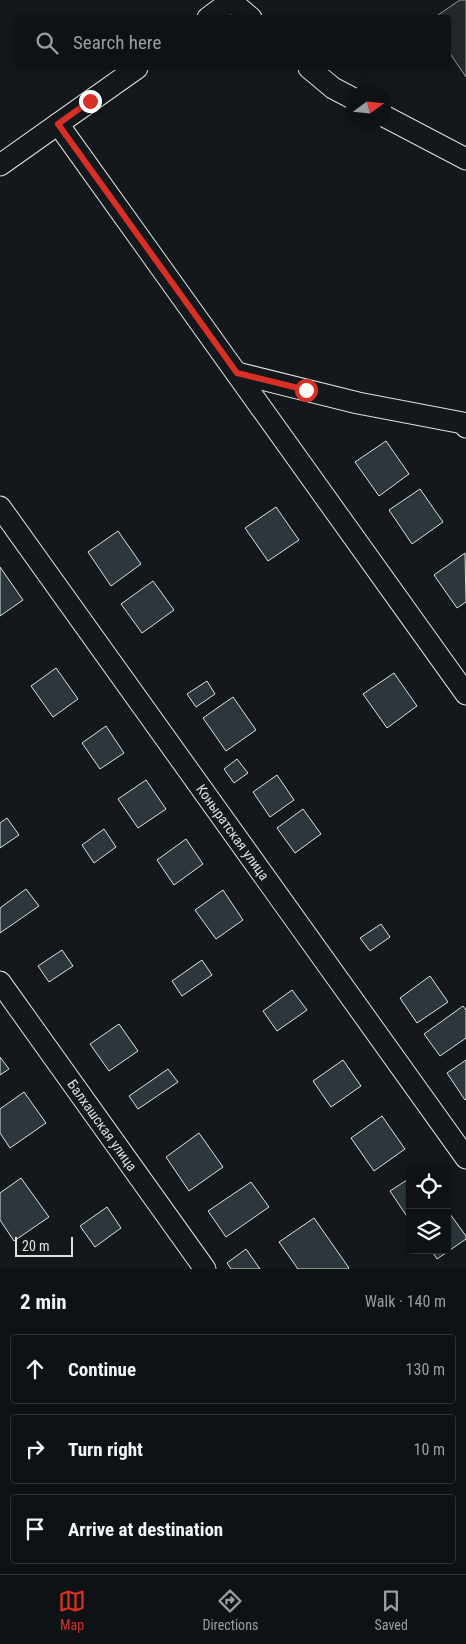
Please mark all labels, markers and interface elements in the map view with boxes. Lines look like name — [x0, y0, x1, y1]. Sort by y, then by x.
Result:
search box — [15, 15, 451, 70]
icon: search — [33, 29, 61, 57]
text: Search here — [73, 31, 161, 54]
north arrow — [346, 85, 391, 130]
route end — [79, 90, 102, 113]
route start — [295, 379, 318, 402]
street label: Коныратская улица — [193, 781, 273, 883]
street label: Балхашская улица — [64, 1077, 140, 1174]
map controls — [406, 1164, 451, 1254]
button: locate — [406, 1164, 451, 1209]
button: layers — [406, 1209, 451, 1254]
scale bar — [15, 1234, 72, 1257]
text: 20 m — [22, 1238, 50, 1254]
text: 2 min — [20, 1290, 67, 1314]
text: Walk · 140 m — [365, 1292, 446, 1311]
icon: ahead — [21, 1355, 49, 1383]
text: Continue — [68, 1358, 136, 1381]
text: 130 m — [406, 1360, 445, 1379]
icon: right — [21, 1435, 49, 1463]
text: Turn right — [68, 1438, 143, 1461]
text: 10 m — [413, 1440, 445, 1459]
icon: arrive — [21, 1515, 49, 1543]
text: Arrive at destination — [68, 1518, 223, 1541]
tab: Map — [58, 1587, 86, 1633]
tab: Directions — [202, 1587, 258, 1633]
tab: Saved — [375, 1587, 408, 1633]

